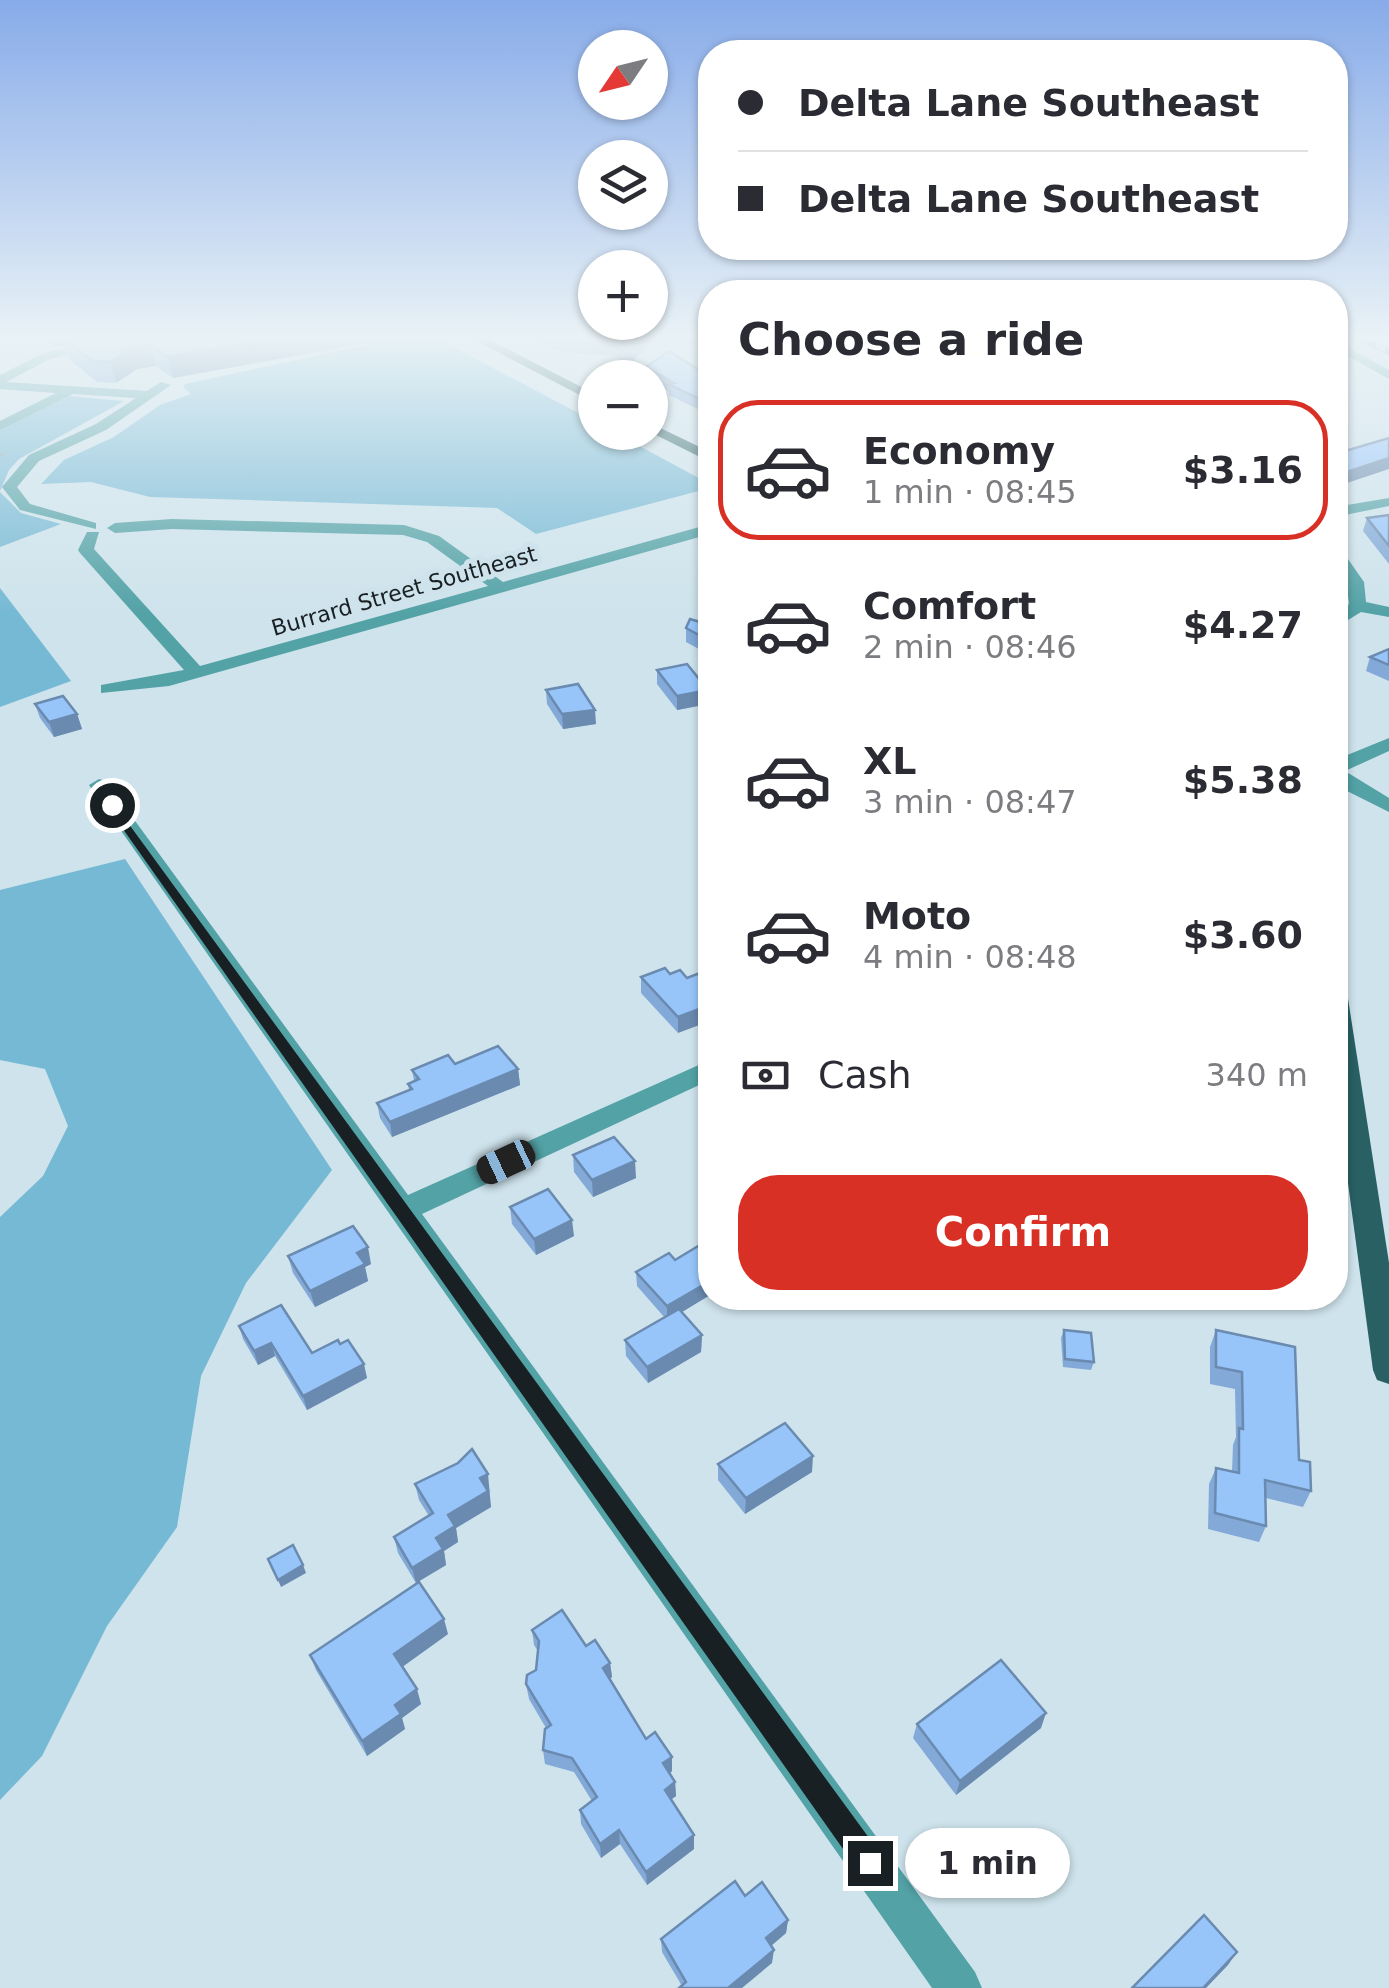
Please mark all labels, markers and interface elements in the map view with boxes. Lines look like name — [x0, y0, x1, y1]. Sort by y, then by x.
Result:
north arrow — [578, 30, 668, 120]
map controls — [578, 30, 668, 450]
text: Delta Lane Southeast — [798, 81, 1259, 125]
button: layers — [578, 140, 668, 230]
text: Delta Lane Southeast — [798, 177, 1259, 221]
button: + — [578, 250, 668, 340]
text: Choose a ride — [738, 313, 1084, 366]
button: − — [578, 360, 668, 450]
icon: car — [743, 425, 833, 515]
text: Economy — [863, 429, 1055, 473]
text: $3.16 — [1183, 448, 1303, 492]
text: 1 min · 08:45 — [863, 473, 1077, 511]
street label: Burrard Street Southeast — [269, 541, 540, 641]
icon: car — [743, 580, 833, 670]
text: Comfort — [863, 584, 1036, 628]
text: $4.27 — [1183, 603, 1303, 647]
text: 2 min · 08:46 — [863, 628, 1077, 666]
icon: car — [743, 735, 833, 825]
text: XL — [863, 739, 917, 783]
text: $5.38 — [1183, 758, 1303, 802]
route start — [90, 783, 135, 828]
text: 3 min · 08:47 — [863, 783, 1077, 821]
icon: car — [743, 890, 833, 980]
text: Moto — [863, 894, 971, 938]
text: $3.60 — [1183, 913, 1303, 957]
text: 4 min · 08:48 — [863, 938, 1077, 976]
icon: cash — [738, 1048, 793, 1103]
text: Cash — [818, 1053, 912, 1097]
text: 340 m — [1206, 1056, 1308, 1094]
car — [472, 1136, 540, 1188]
button: Confirm — [738, 1175, 1308, 1290]
callout: 1 min — [905, 1828, 1070, 1898]
route end — [848, 1841, 893, 1886]
text: 1 min — [937, 1844, 1038, 1882]

